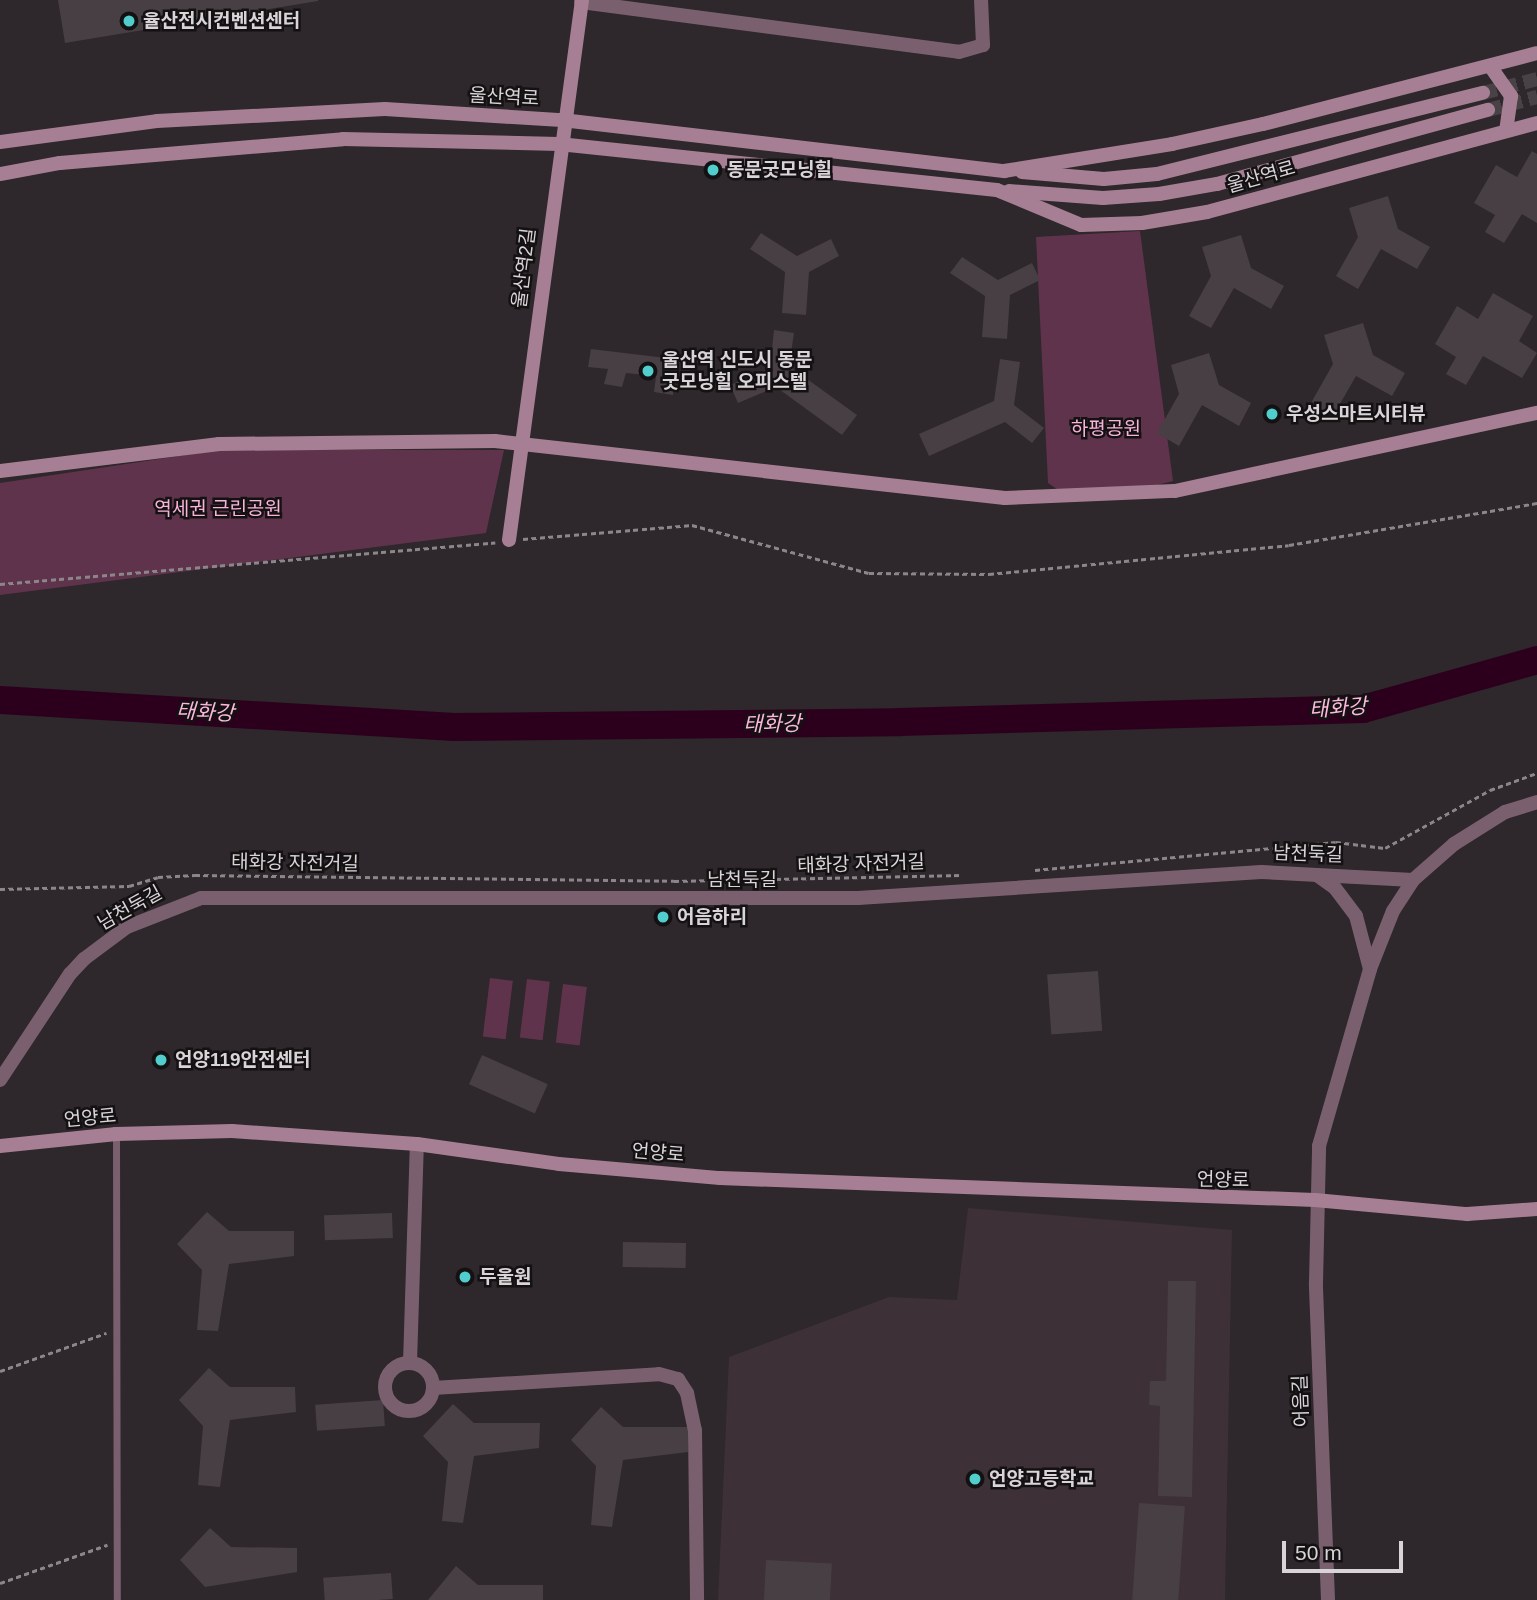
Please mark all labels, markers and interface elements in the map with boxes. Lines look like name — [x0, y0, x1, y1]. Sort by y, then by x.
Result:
place label: 율산전시컨벤션센터 — [143, 10, 300, 32]
marker: 율산전시컨벤션센터 — [121, 13, 137, 29]
street label: 울산역로 — [468, 84, 540, 110]
street label: 울산역로 — [1224, 156, 1298, 198]
place label: 동문굿모닝힐 — [727, 159, 832, 181]
marker: 동문굿모닝힐 — [705, 162, 721, 178]
street label: 울산역2길 — [508, 227, 540, 309]
place label: 울산역 신도시 동문 굿모닝힐 오피스텔 — [662, 349, 812, 393]
marker: 울산역 신도시 동문 굿모닝힐 오피스텔 — [640, 363, 656, 379]
place label: 우성스마트시티뷰 — [1286, 403, 1426, 425]
marker: 우성스마트시티뷰 — [1264, 406, 1280, 422]
park label: 하평공원 — [1071, 418, 1141, 440]
park label: 역세권 근린공원 — [154, 498, 282, 520]
water label: 태화강 — [1308, 693, 1368, 723]
water label: 태화강 — [175, 698, 235, 726]
water label: 태화강 — [743, 711, 801, 737]
street label: 남천둑길 — [1273, 841, 1343, 867]
street label: 태화강 자전거길 — [231, 850, 359, 876]
street label: 태화강 자전거길 — [797, 850, 925, 878]
street label: 남천둑길 — [707, 869, 777, 891]
street label: 남천둑길 — [94, 881, 166, 935]
place label: 어음하리 — [677, 906, 747, 928]
marker: 어음하리 — [655, 909, 671, 925]
place label: 언양119안전센터 — [175, 1049, 311, 1071]
marker: 언양119안전센터 — [153, 1052, 169, 1068]
street label: 언양로 — [63, 1104, 117, 1132]
street label: 언양로 — [631, 1139, 685, 1167]
street label: 언양로 — [1197, 1168, 1249, 1192]
place label: 두울원 — [479, 1266, 531, 1288]
marker: 두울원 — [457, 1269, 473, 1285]
street label: 어음길 — [1289, 1374, 1313, 1428]
place label: 언양고등학교 — [989, 1468, 1094, 1490]
marker: 언양고등학교 — [967, 1471, 983, 1487]
scale bar — [1285, 1526, 1406, 1570]
text: 50 m — [1295, 1541, 1342, 1564]

